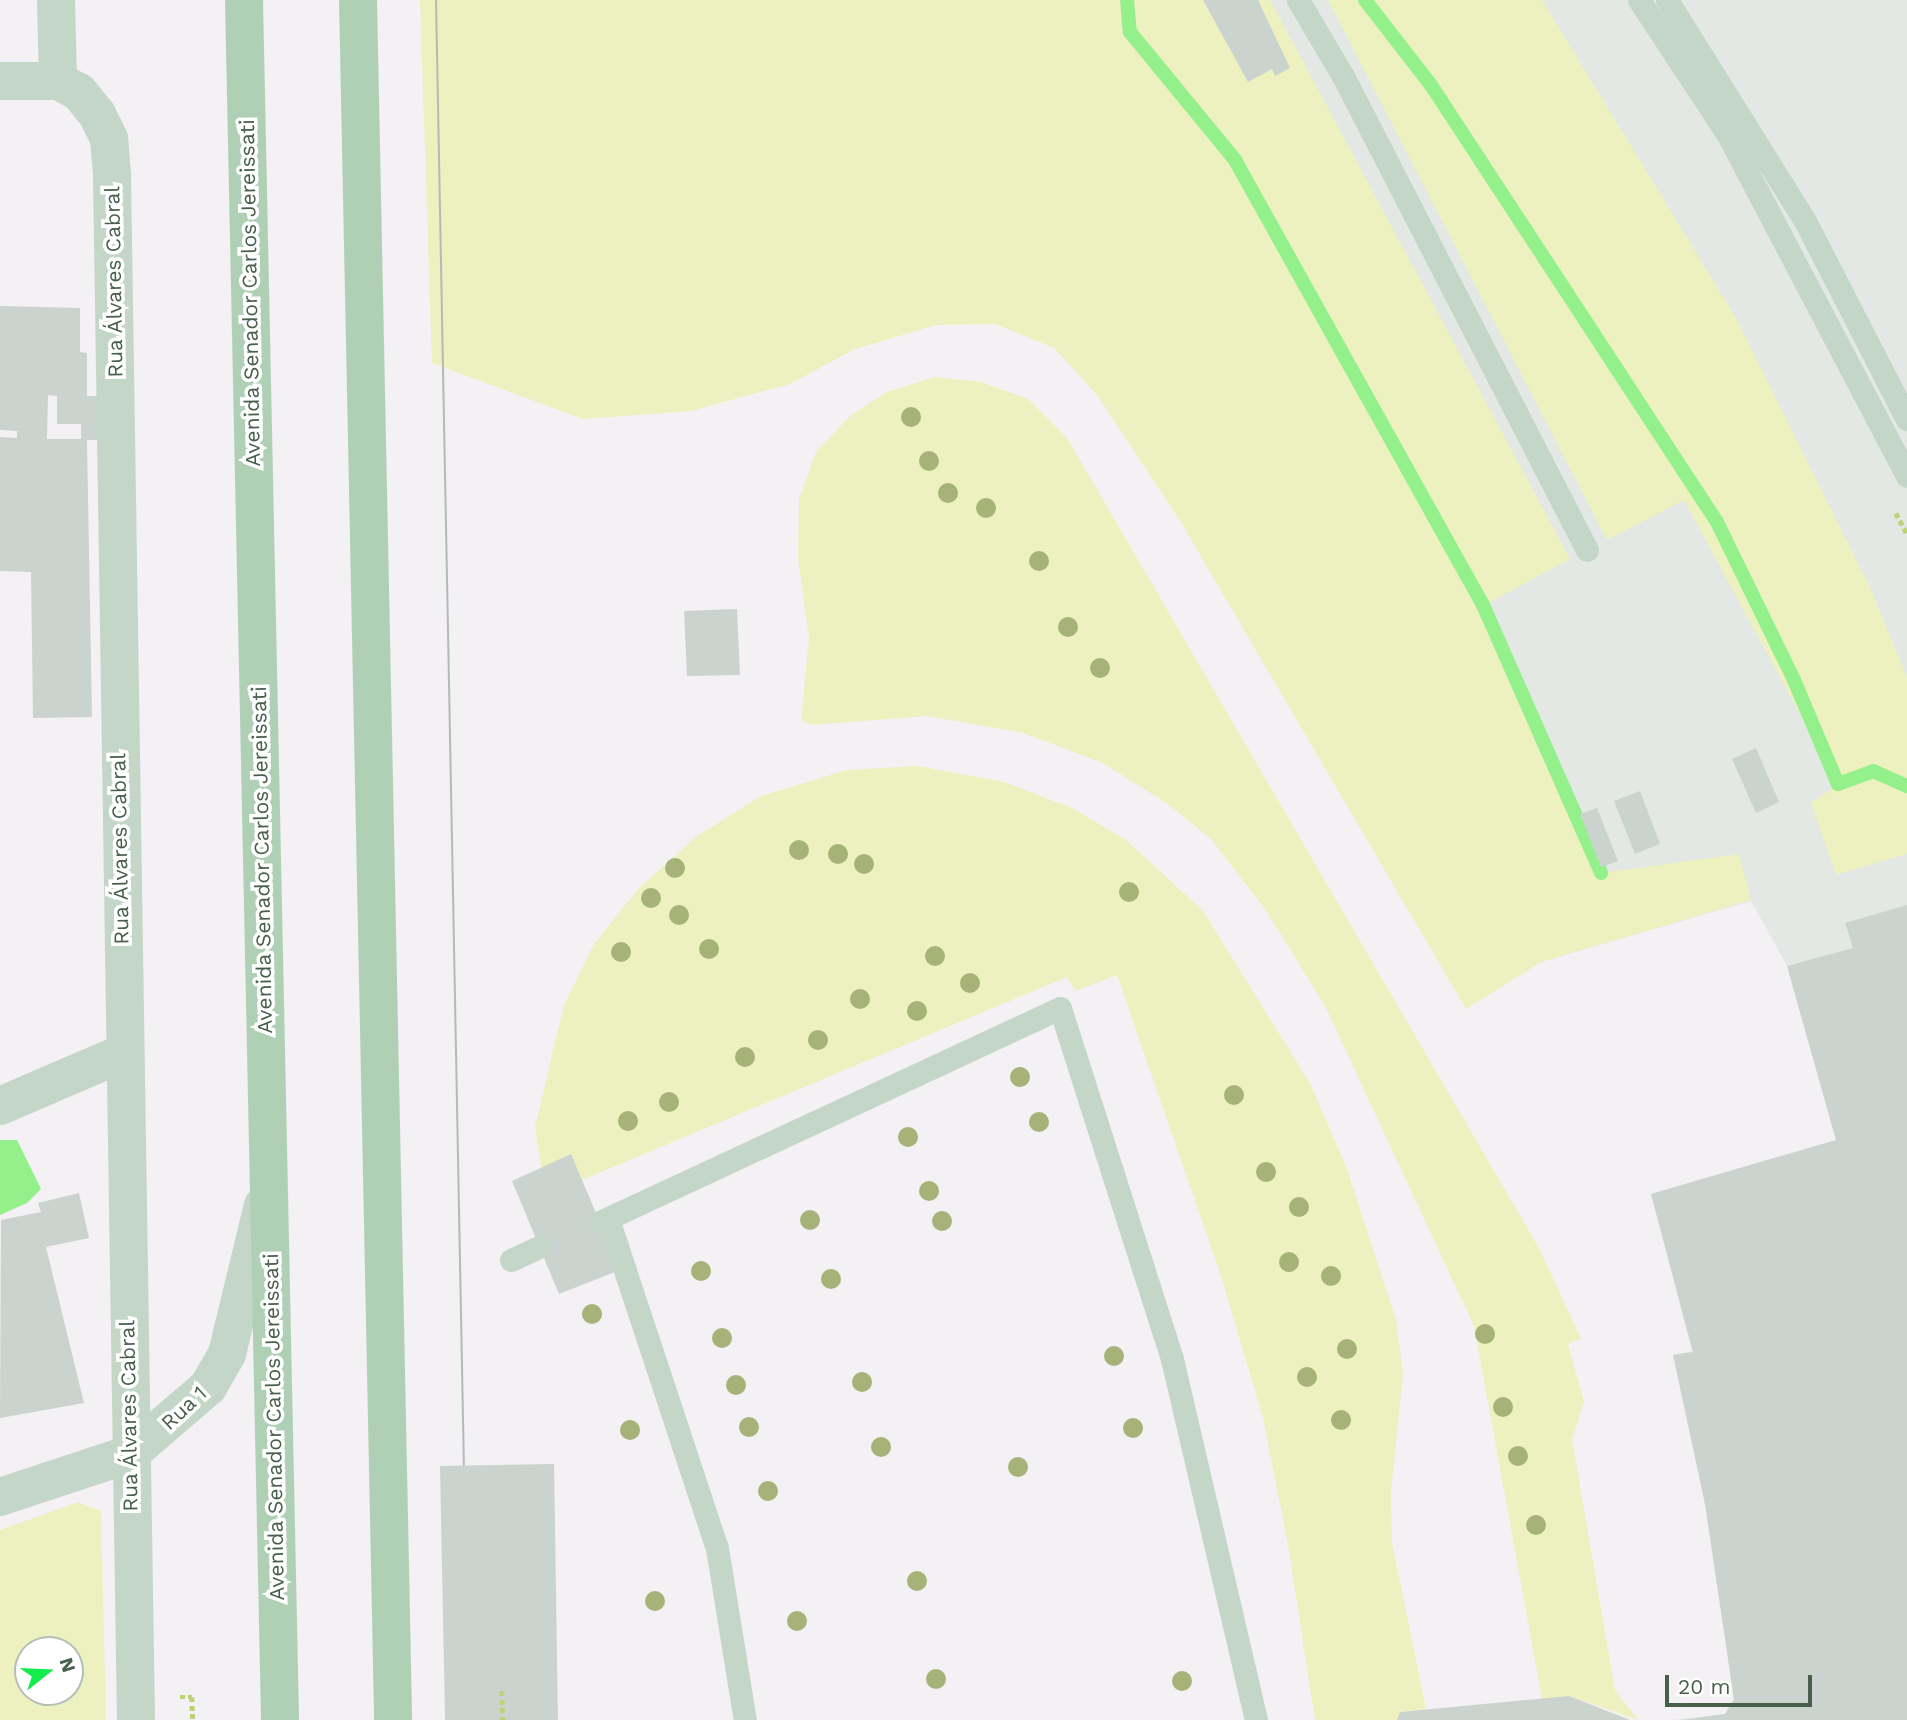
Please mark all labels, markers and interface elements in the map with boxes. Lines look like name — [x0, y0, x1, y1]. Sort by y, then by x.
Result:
street label: Avenida Senador Carlos Jereissati — [234, 118, 266, 468]
street label: Rua Álvares Cabral — [100, 185, 128, 379]
street label: Avenida Senador Carlos Jereissati — [246, 685, 278, 1035]
street label: Rua Álvares Cabral — [106, 752, 134, 946]
street label: Avenida Senador Carlos Jereissati — [258, 1252, 290, 1602]
street label: Rua Álvares Cabral — [115, 1319, 143, 1513]
street label: Rua 1 — [156, 1380, 212, 1436]
north arrow — [14, 1636, 84, 1706]
text: N — [54, 1655, 81, 1675]
scale bar — [1669, 1660, 1816, 1704]
text: 20 m — [1678, 1674, 1730, 1699]

